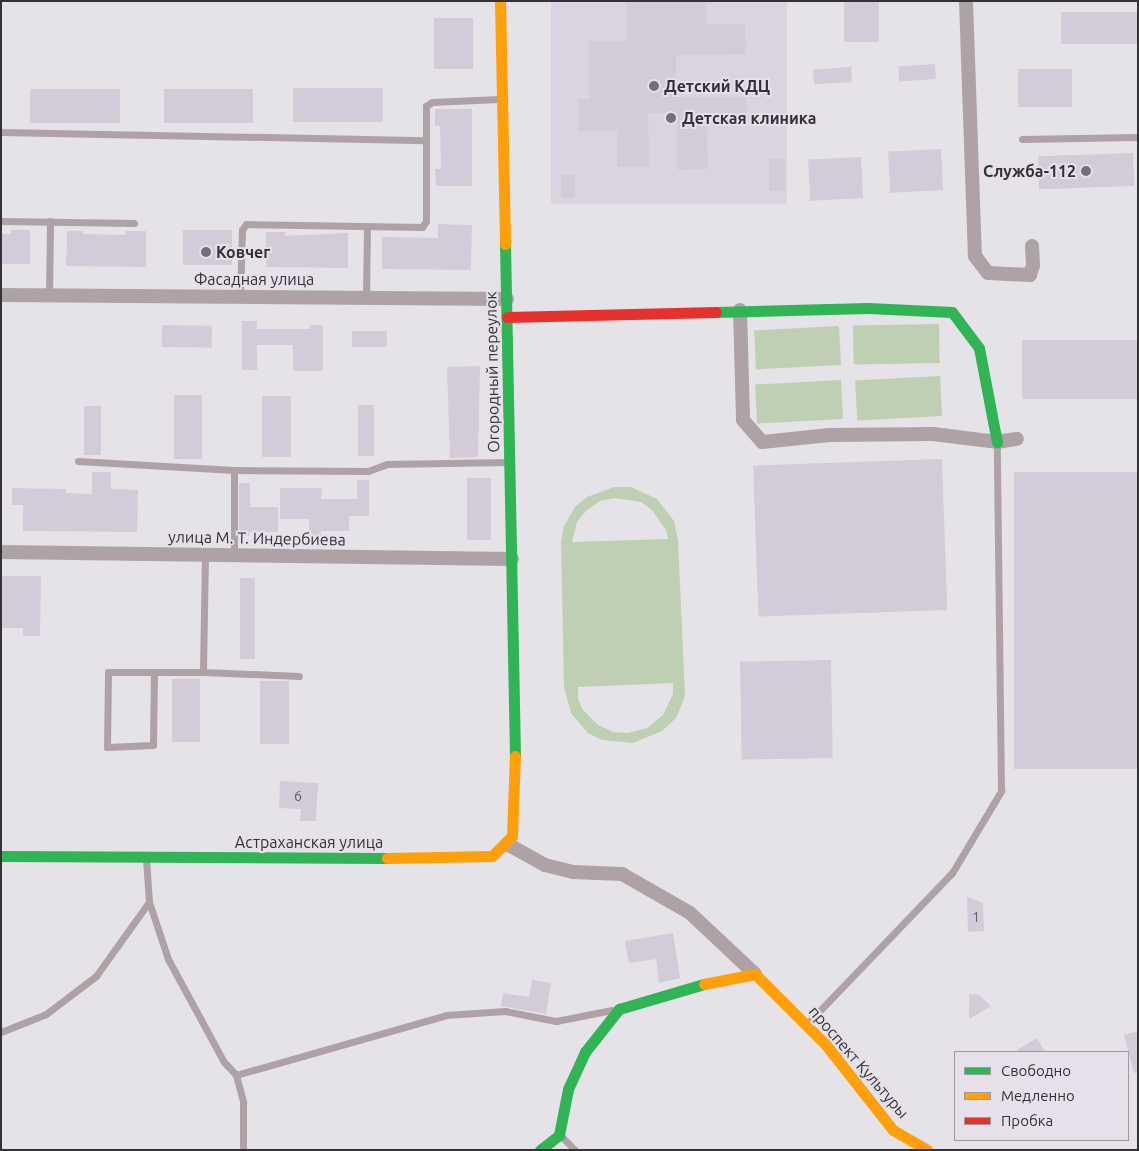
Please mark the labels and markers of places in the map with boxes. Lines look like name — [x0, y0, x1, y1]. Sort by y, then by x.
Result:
place label: Детский КДЦ — [664, 76, 770, 96]
marker: Детский КДЦ — [648, 80, 660, 92]
place label: Детская клиника — [682, 108, 816, 128]
marker: Детская клиника — [664, 111, 678, 125]
place label: Служба-112 — [983, 161, 1076, 181]
marker: Служба-112 — [1080, 165, 1092, 177]
place label: Ковчег — [216, 242, 270, 262]
marker: Ковчег — [200, 246, 212, 258]

